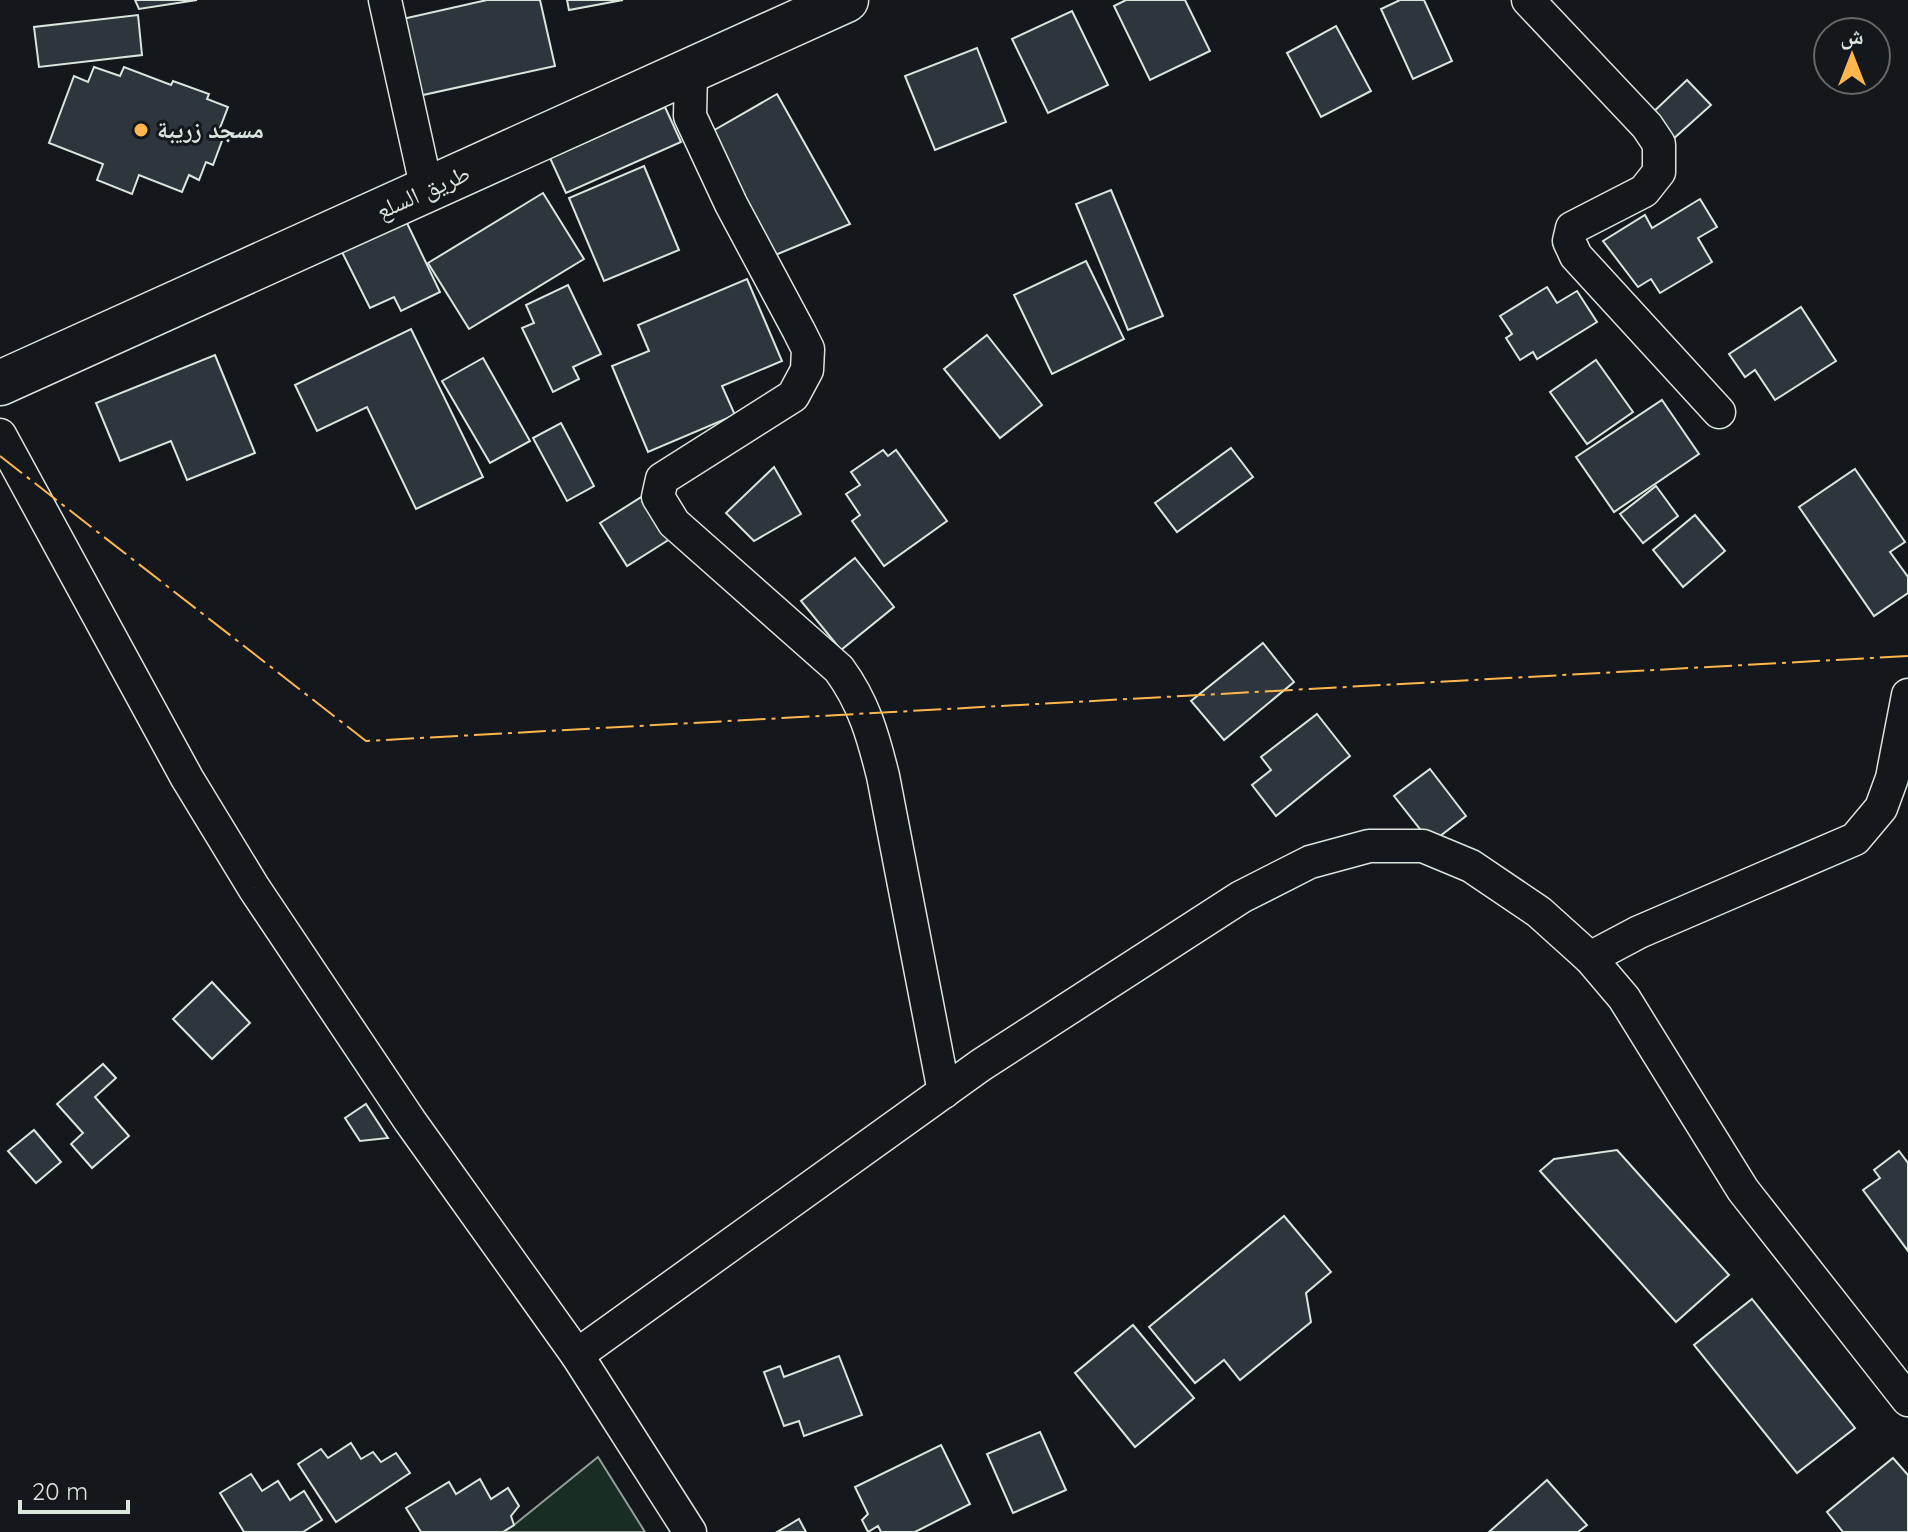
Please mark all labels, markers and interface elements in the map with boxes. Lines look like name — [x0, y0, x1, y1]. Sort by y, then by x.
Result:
north arrow — [1812, 16, 1892, 96]
text: ش — [1840, 22, 1864, 50]
place label: مسجد زريبة — [157, 114, 264, 144]
marker: مسجد زريبة — [132, 121, 150, 139]
street label: طريق السلع — [371, 157, 475, 226]
scale bar — [20, 1464, 128, 1514]
text: 20 m — [32, 1476, 88, 1506]

